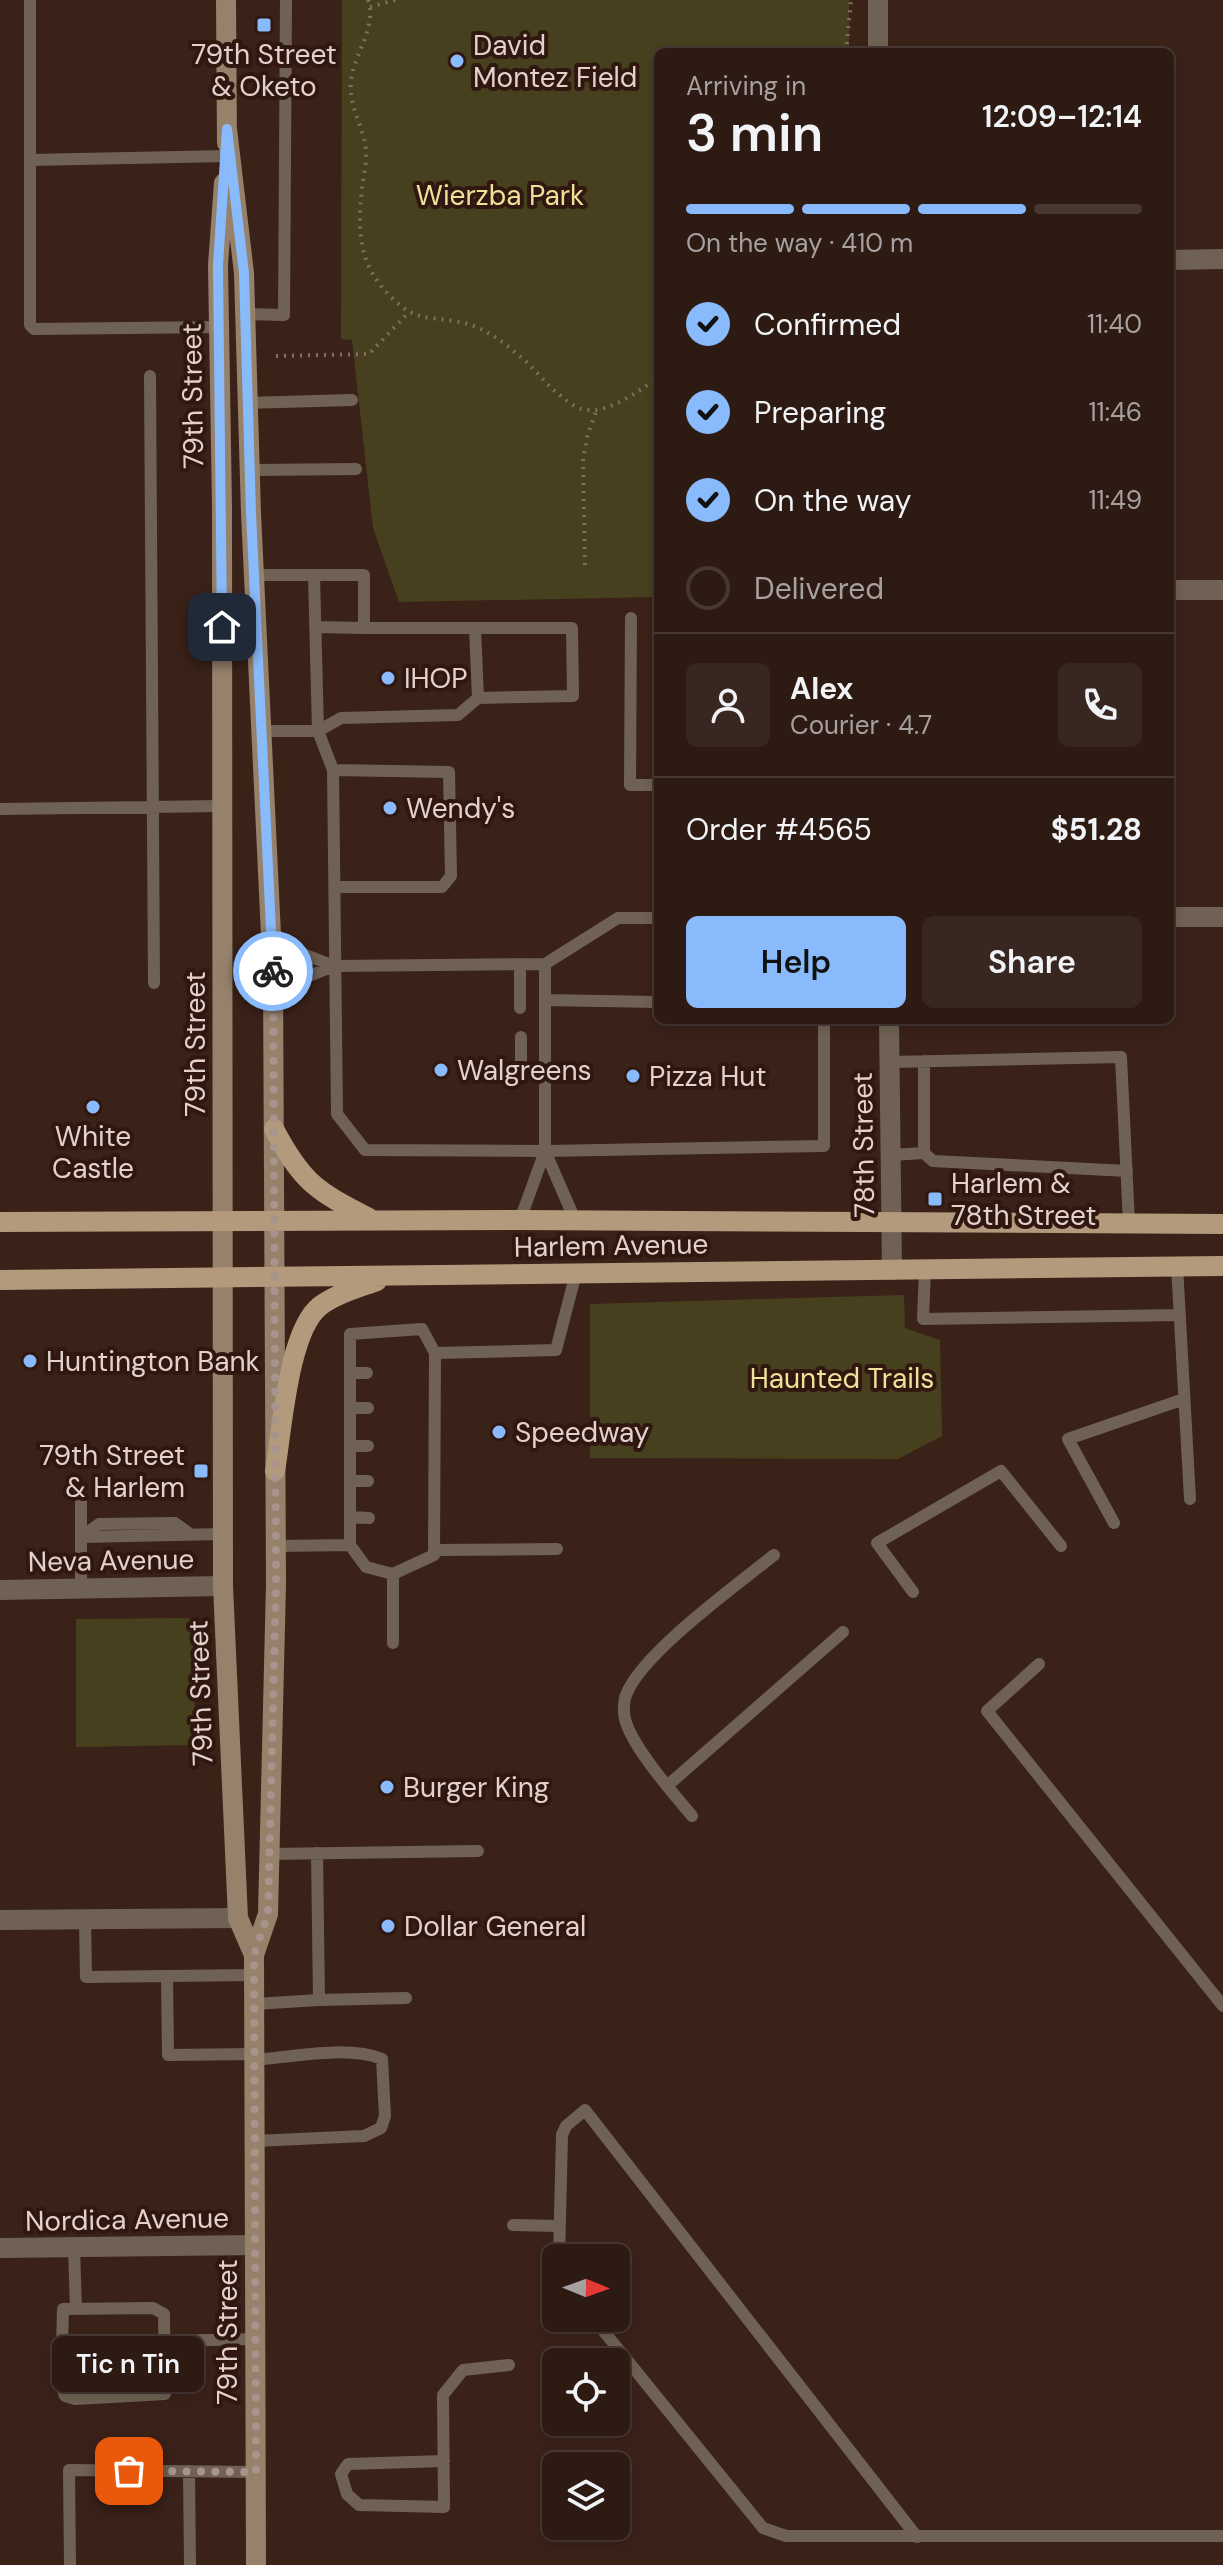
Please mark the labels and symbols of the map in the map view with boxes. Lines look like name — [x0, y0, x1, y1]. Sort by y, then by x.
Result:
marker: 79th Street & Oketo — [255, 16, 273, 34]
place label: David Montez Field — [473, 27, 637, 96]
place label: 79th Street & Oketo — [191, 36, 337, 105]
marker: David Montez Field — [448, 52, 466, 70]
park label: Wierzba Park — [416, 177, 584, 214]
street label: 79th Street — [173, 323, 212, 469]
pin — [188, 593, 256, 661]
place label: IHOP — [404, 660, 468, 697]
marker: IHOP — [379, 669, 397, 687]
place label: Wendy's — [406, 790, 515, 827]
marker: Wendy's — [381, 799, 399, 817]
courier — [233, 931, 313, 1011]
street label: 79th Street — [177, 971, 214, 1117]
place label: Walgreens — [457, 1052, 592, 1089]
place label: Pizza Hut — [649, 1058, 766, 1095]
marker: Walgreens — [432, 1061, 450, 1079]
marker: Pizza Hut — [624, 1067, 642, 1085]
street label: 78th Street — [844, 1072, 883, 1218]
marker: White Castle — [84, 1098, 102, 1116]
place label: White Castle — [52, 1118, 134, 1187]
place label: Harlem & 78th Street — [951, 1165, 1096, 1234]
marker: Harlem & 78th Street — [926, 1190, 944, 1208]
street label: Harlem Avenue — [514, 1225, 708, 1266]
place label: Huntington Bank — [46, 1343, 260, 1380]
marker: Huntington Bank — [21, 1352, 39, 1370]
park label: Haunted Trails — [750, 1360, 934, 1397]
place label: Speedway — [515, 1414, 649, 1451]
marker: Speedway — [490, 1423, 508, 1441]
place label: 79th Street & Harlem — [39, 1437, 185, 1506]
marker: 79th Street & Harlem — [192, 1462, 210, 1480]
street label: Neva Avenue — [27, 1541, 195, 1580]
street label: 79th Street — [179, 1620, 222, 1766]
place label: Burger King — [403, 1769, 550, 1806]
marker: Burger King — [378, 1778, 396, 1796]
place label: Dollar General — [404, 1908, 586, 1945]
marker: Dollar General — [379, 1917, 397, 1935]
street label: Nordica Avenue — [25, 2199, 229, 2240]
north arrow — [542, 2244, 630, 2332]
street label: 79th Street — [209, 2259, 246, 2405]
callout: Tic n Tin — [53, 2335, 205, 2391]
pin — [95, 2437, 163, 2505]

